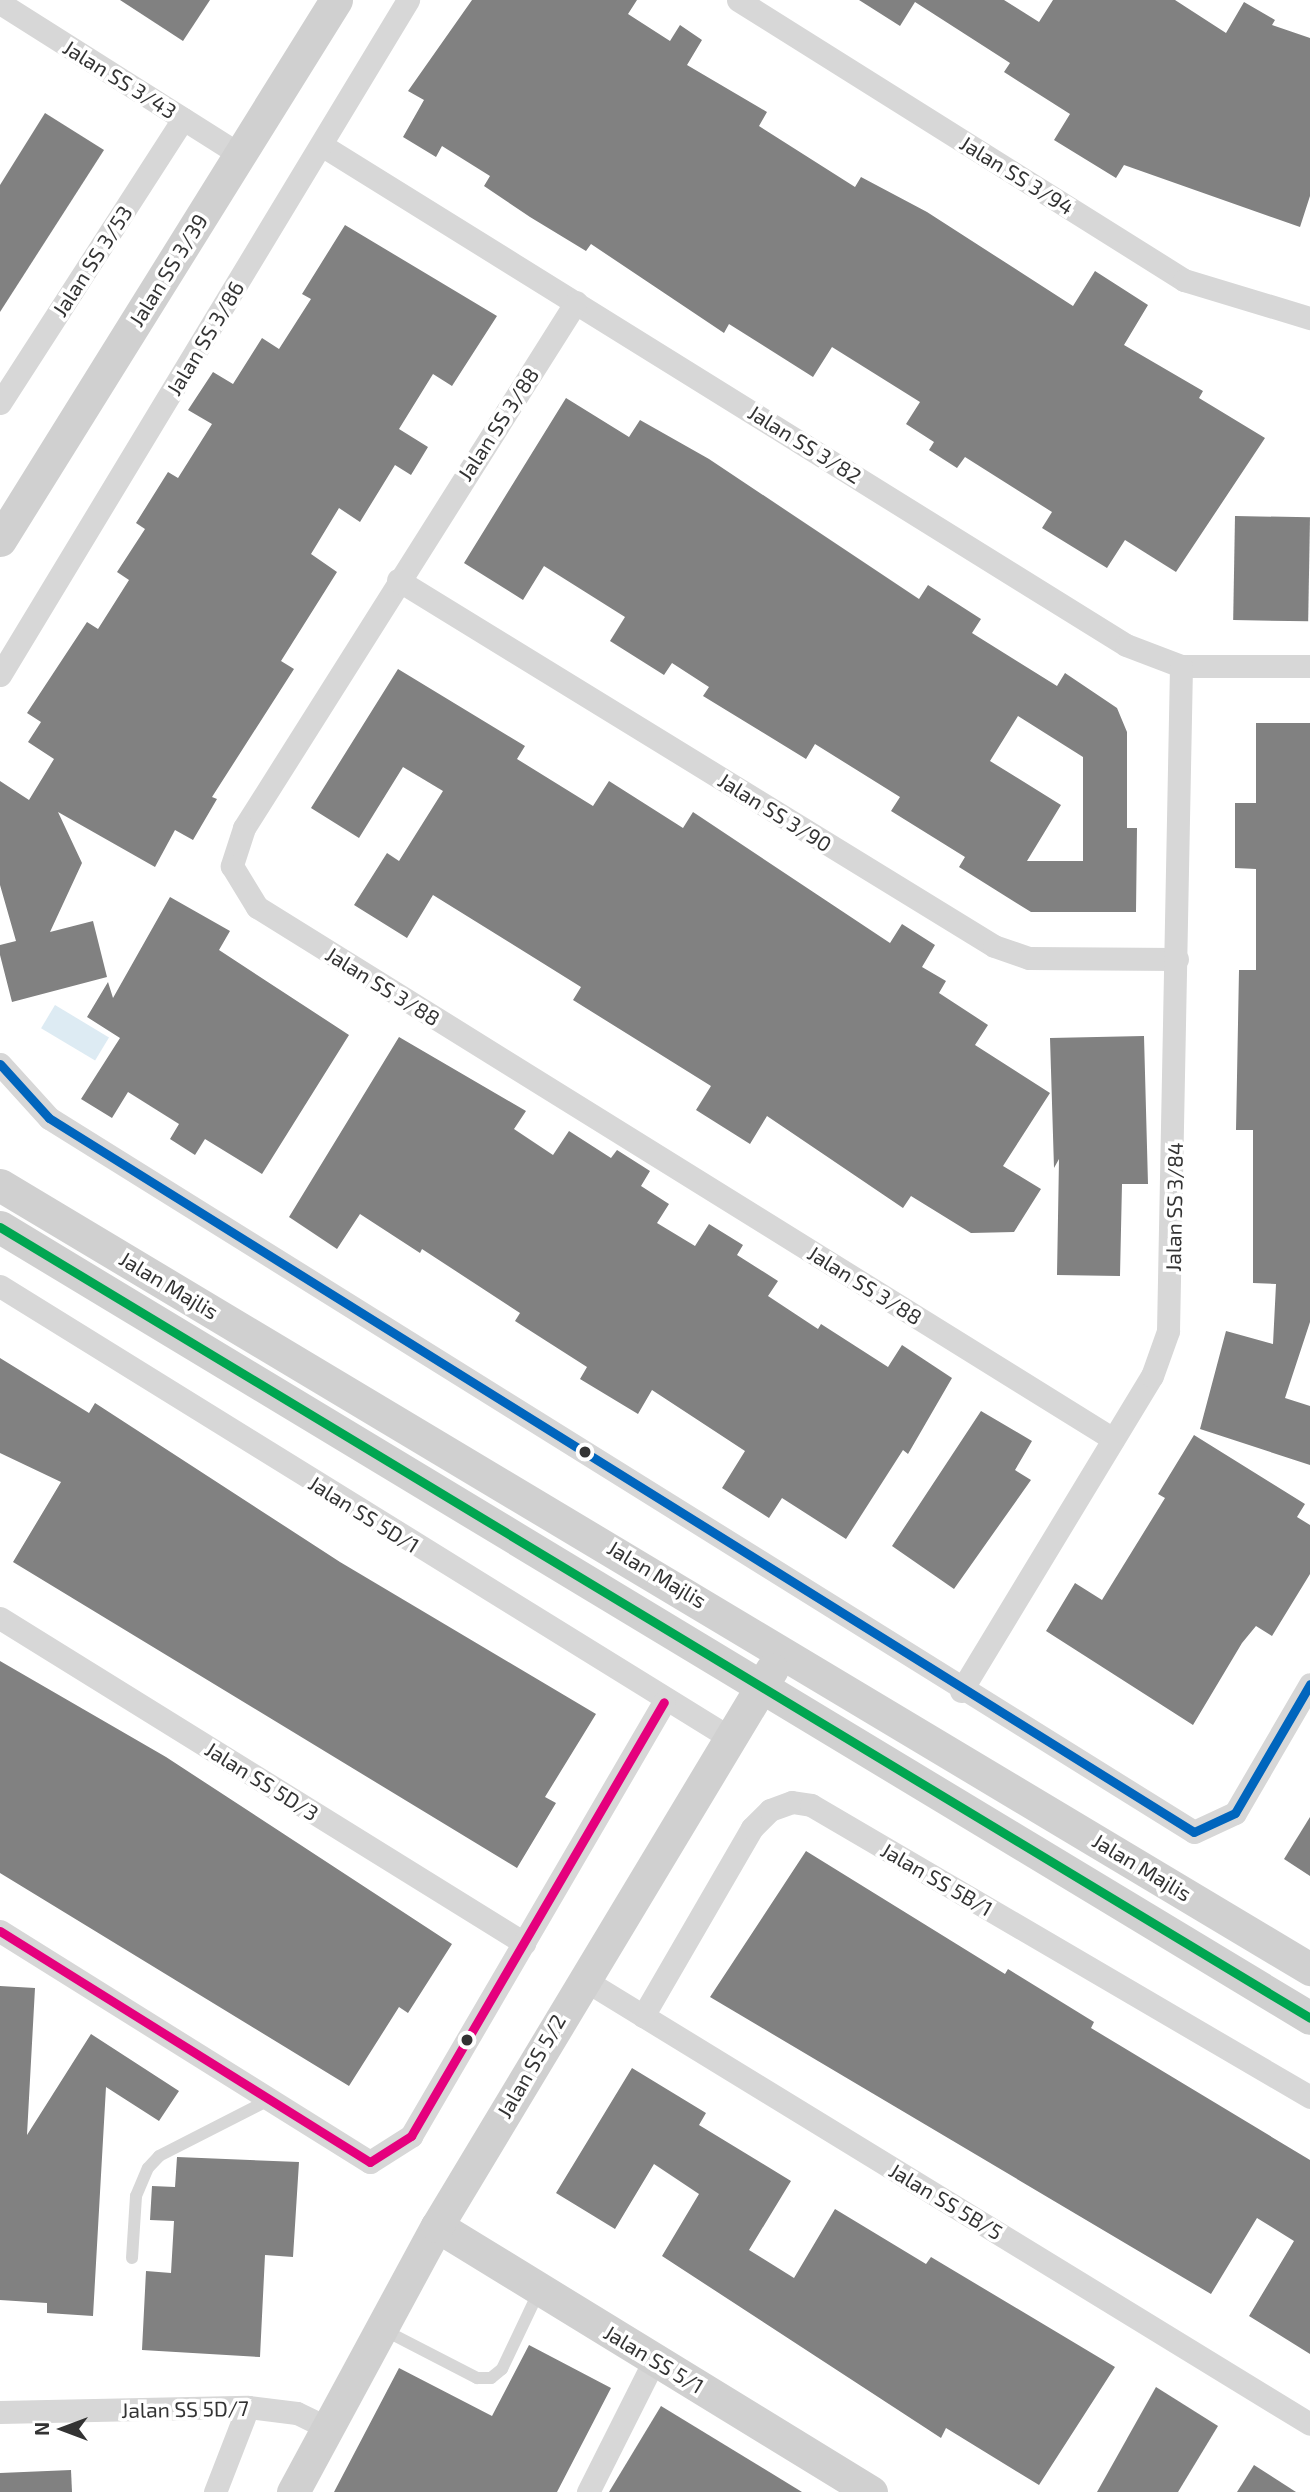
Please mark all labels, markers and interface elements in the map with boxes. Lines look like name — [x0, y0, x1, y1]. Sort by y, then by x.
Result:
street label: Jalan SS 3/43 — [59, 34, 181, 124]
street label: Jalan SS 3/94 — [956, 130, 1078, 220]
street label: Jalan SS 3/53 — [47, 201, 137, 321]
street label: Jalan SS 3/39 — [123, 209, 213, 331]
street label: Jalan SS 3/86 — [161, 276, 249, 400]
street label: Jalan SS 3/88 — [452, 363, 544, 485]
street label: Jalan SS 3/82 — [744, 399, 866, 489]
street label: Jalan SS 3/90 — [714, 767, 836, 857]
street label: Jalan SS 3/88 — [321, 941, 445, 1031]
street label: Jalan SS 3/84 — [1160, 1142, 1188, 1272]
street label: Jalan SS 3/88 — [803, 1240, 927, 1330]
street label: Jalan Majlis — [115, 1246, 223, 1324]
unlabelled marker — [578, 1445, 592, 1459]
street label: Jalan SS 5D/1 — [304, 1470, 424, 1558]
street label: Jalan Majlis — [603, 1535, 711, 1613]
street label: Jalan SS 5D/3 — [201, 1736, 323, 1826]
street label: Jalan Majlis — [1088, 1828, 1196, 1906]
street label: Jalan SS 5B/1 — [877, 1837, 997, 1921]
street label: Jalan SS 5/2 — [491, 2010, 571, 2122]
unlabelled marker — [460, 2033, 474, 2047]
street label: Jalan SS 5B/5 — [885, 2157, 1007, 2245]
street label: Jalan SS 5/1 — [599, 2319, 709, 2399]
north arrow — [28, 2394, 98, 2464]
street label: Jalan SS 5D/7 — [121, 2395, 249, 2423]
text: N — [30, 2422, 53, 2436]

